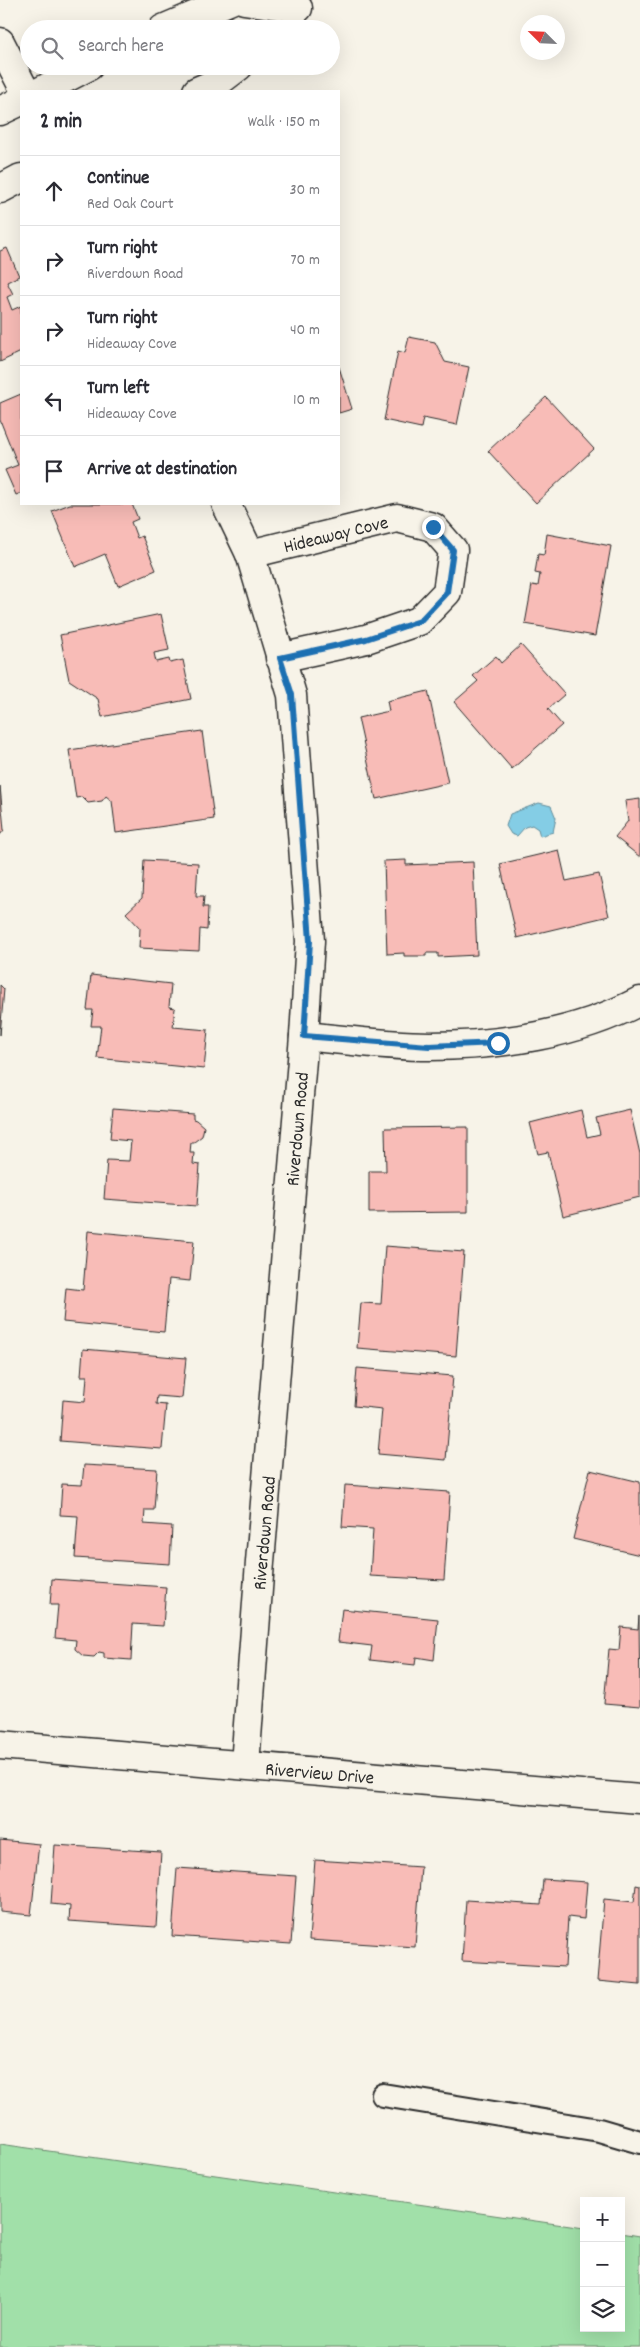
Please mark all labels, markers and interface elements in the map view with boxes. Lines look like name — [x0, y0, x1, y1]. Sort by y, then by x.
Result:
north arrow — [520, 15, 565, 60]
search box — [20, 20, 340, 75]
icon: search — [38, 34, 66, 62]
text: Search here — [78, 34, 164, 61]
text: 2 min — [40, 108, 82, 138]
text: Walk · 150 m — [248, 111, 320, 134]
text: Continue — [87, 166, 149, 193]
icon: ahead — [40, 177, 68, 205]
text: 30 m — [290, 179, 320, 202]
text: Red Oak Court — [87, 193, 174, 216]
text: Turn right — [87, 236, 158, 263]
icon: right — [40, 247, 68, 275]
text: 70 m — [290, 249, 320, 272]
text: Riverdown Road — [87, 263, 183, 286]
text: Turn right — [87, 306, 158, 333]
icon: right — [40, 317, 68, 345]
text: 40 m — [290, 319, 320, 342]
text: Hideaway Cove — [87, 333, 177, 356]
text: Turn left — [87, 376, 150, 403]
icon: left — [40, 387, 68, 415]
text: 10 m — [293, 389, 320, 412]
text: Hideaway Cove — [87, 403, 177, 426]
icon: arrive — [40, 457, 68, 485]
text: Arrive at destination — [87, 457, 237, 484]
street label: Hideaway Cove — [281, 511, 391, 562]
route end — [422, 516, 445, 539]
route start — [487, 1032, 510, 1055]
street label: Riverdown Road — [281, 1071, 318, 1187]
street label: Riverdown Road — [248, 1475, 285, 1591]
street label: Riverview Drive — [264, 1757, 375, 1794]
map controls — [580, 2197, 625, 2332]
button: + — [580, 2197, 625, 2242]
button: − — [580, 2242, 625, 2287]
button: layers — [580, 2287, 625, 2332]

